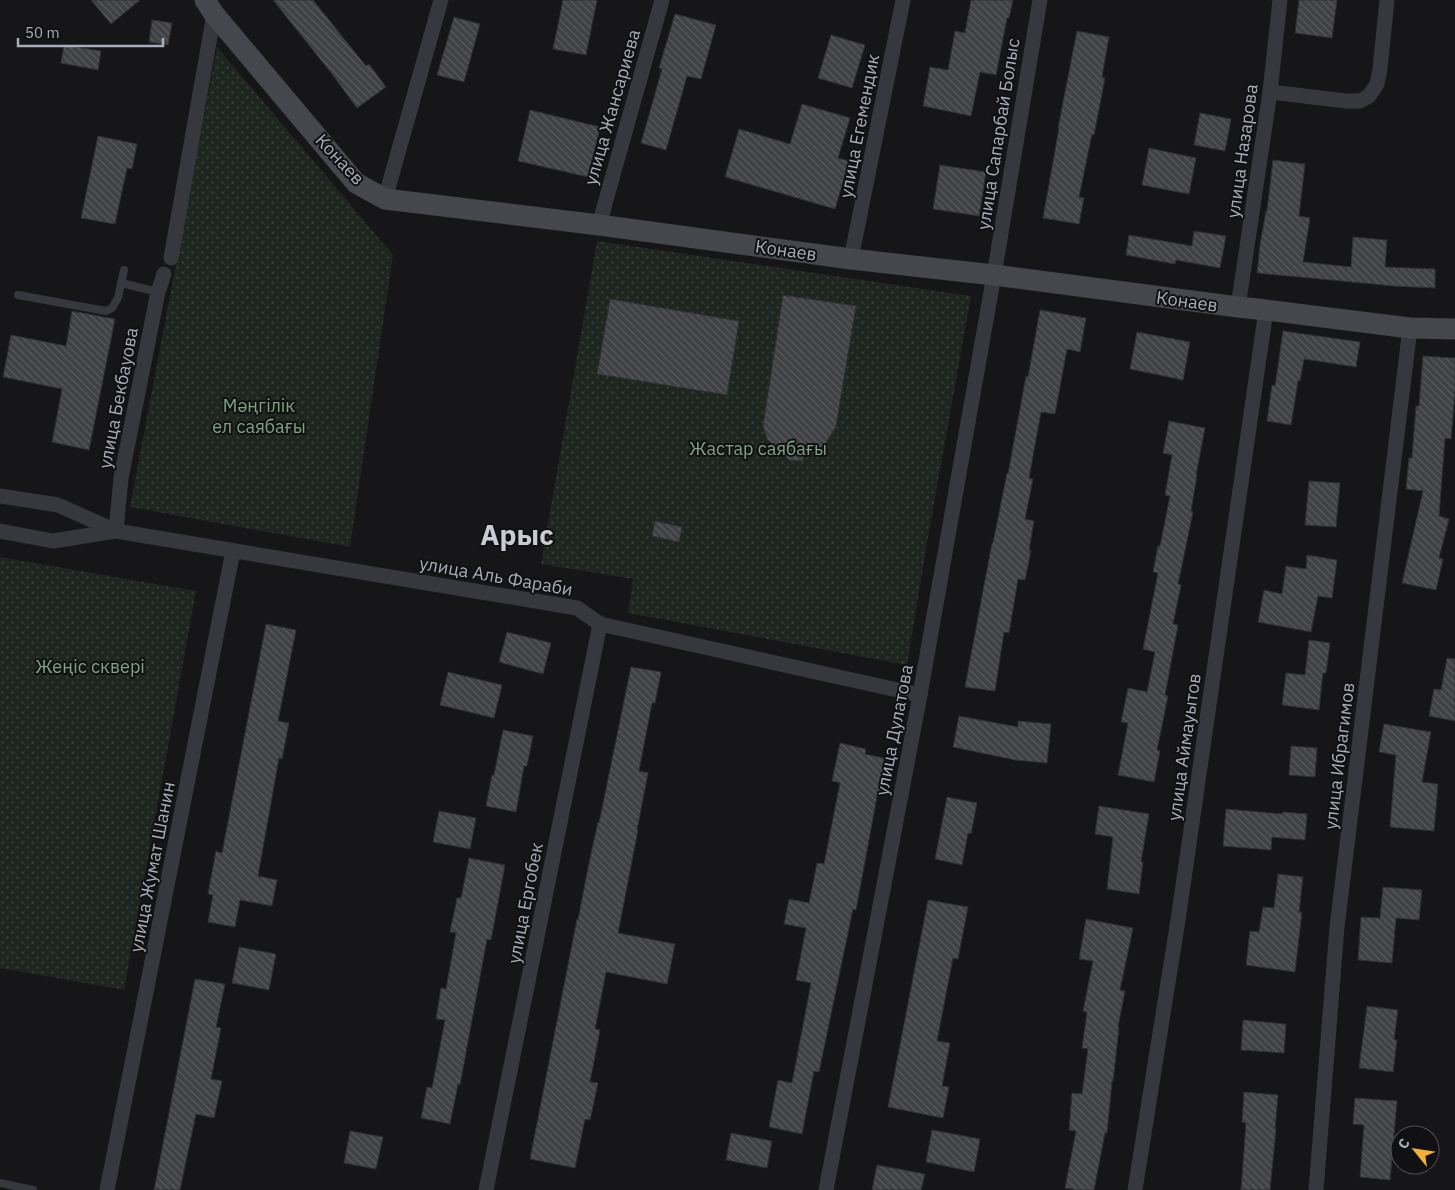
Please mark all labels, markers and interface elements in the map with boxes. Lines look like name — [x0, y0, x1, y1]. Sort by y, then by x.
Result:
scale bar — [18, 15, 162, 47]
text: 50 m — [25, 23, 60, 42]
street label: улица Жансариева — [579, 26, 645, 188]
street label: улица Cапарбай Болыс — [971, 37, 1025, 231]
street label: улица Егемендик — [834, 52, 884, 200]
street label: улица Назарова — [1221, 82, 1263, 219]
street label: Конаев — [311, 129, 369, 189]
street label: Конаев — [754, 234, 818, 266]
street label: Конаев — [1155, 285, 1219, 317]
street label: улица Бекбауова — [93, 325, 143, 471]
park label: Мәңгілік ел саябағы — [212, 394, 306, 438]
park label: Жастар саябағы — [689, 437, 827, 460]
district label: Арыс — [480, 516, 554, 553]
street label: улица Аль Фараби — [418, 551, 574, 601]
park label: Жеңіс сквері — [35, 655, 145, 678]
street label: улица Дулатова — [870, 662, 918, 798]
street label: улица Аймауытов — [1162, 672, 1206, 822]
street label: улица Ибрагимов — [1319, 681, 1359, 831]
street label: улица Жумат Шанин — [124, 780, 180, 954]
street label: улица Ергобек — [502, 841, 548, 965]
north arrow — [1390, 1125, 1440, 1175]
text: С — [1394, 1135, 1414, 1152]

